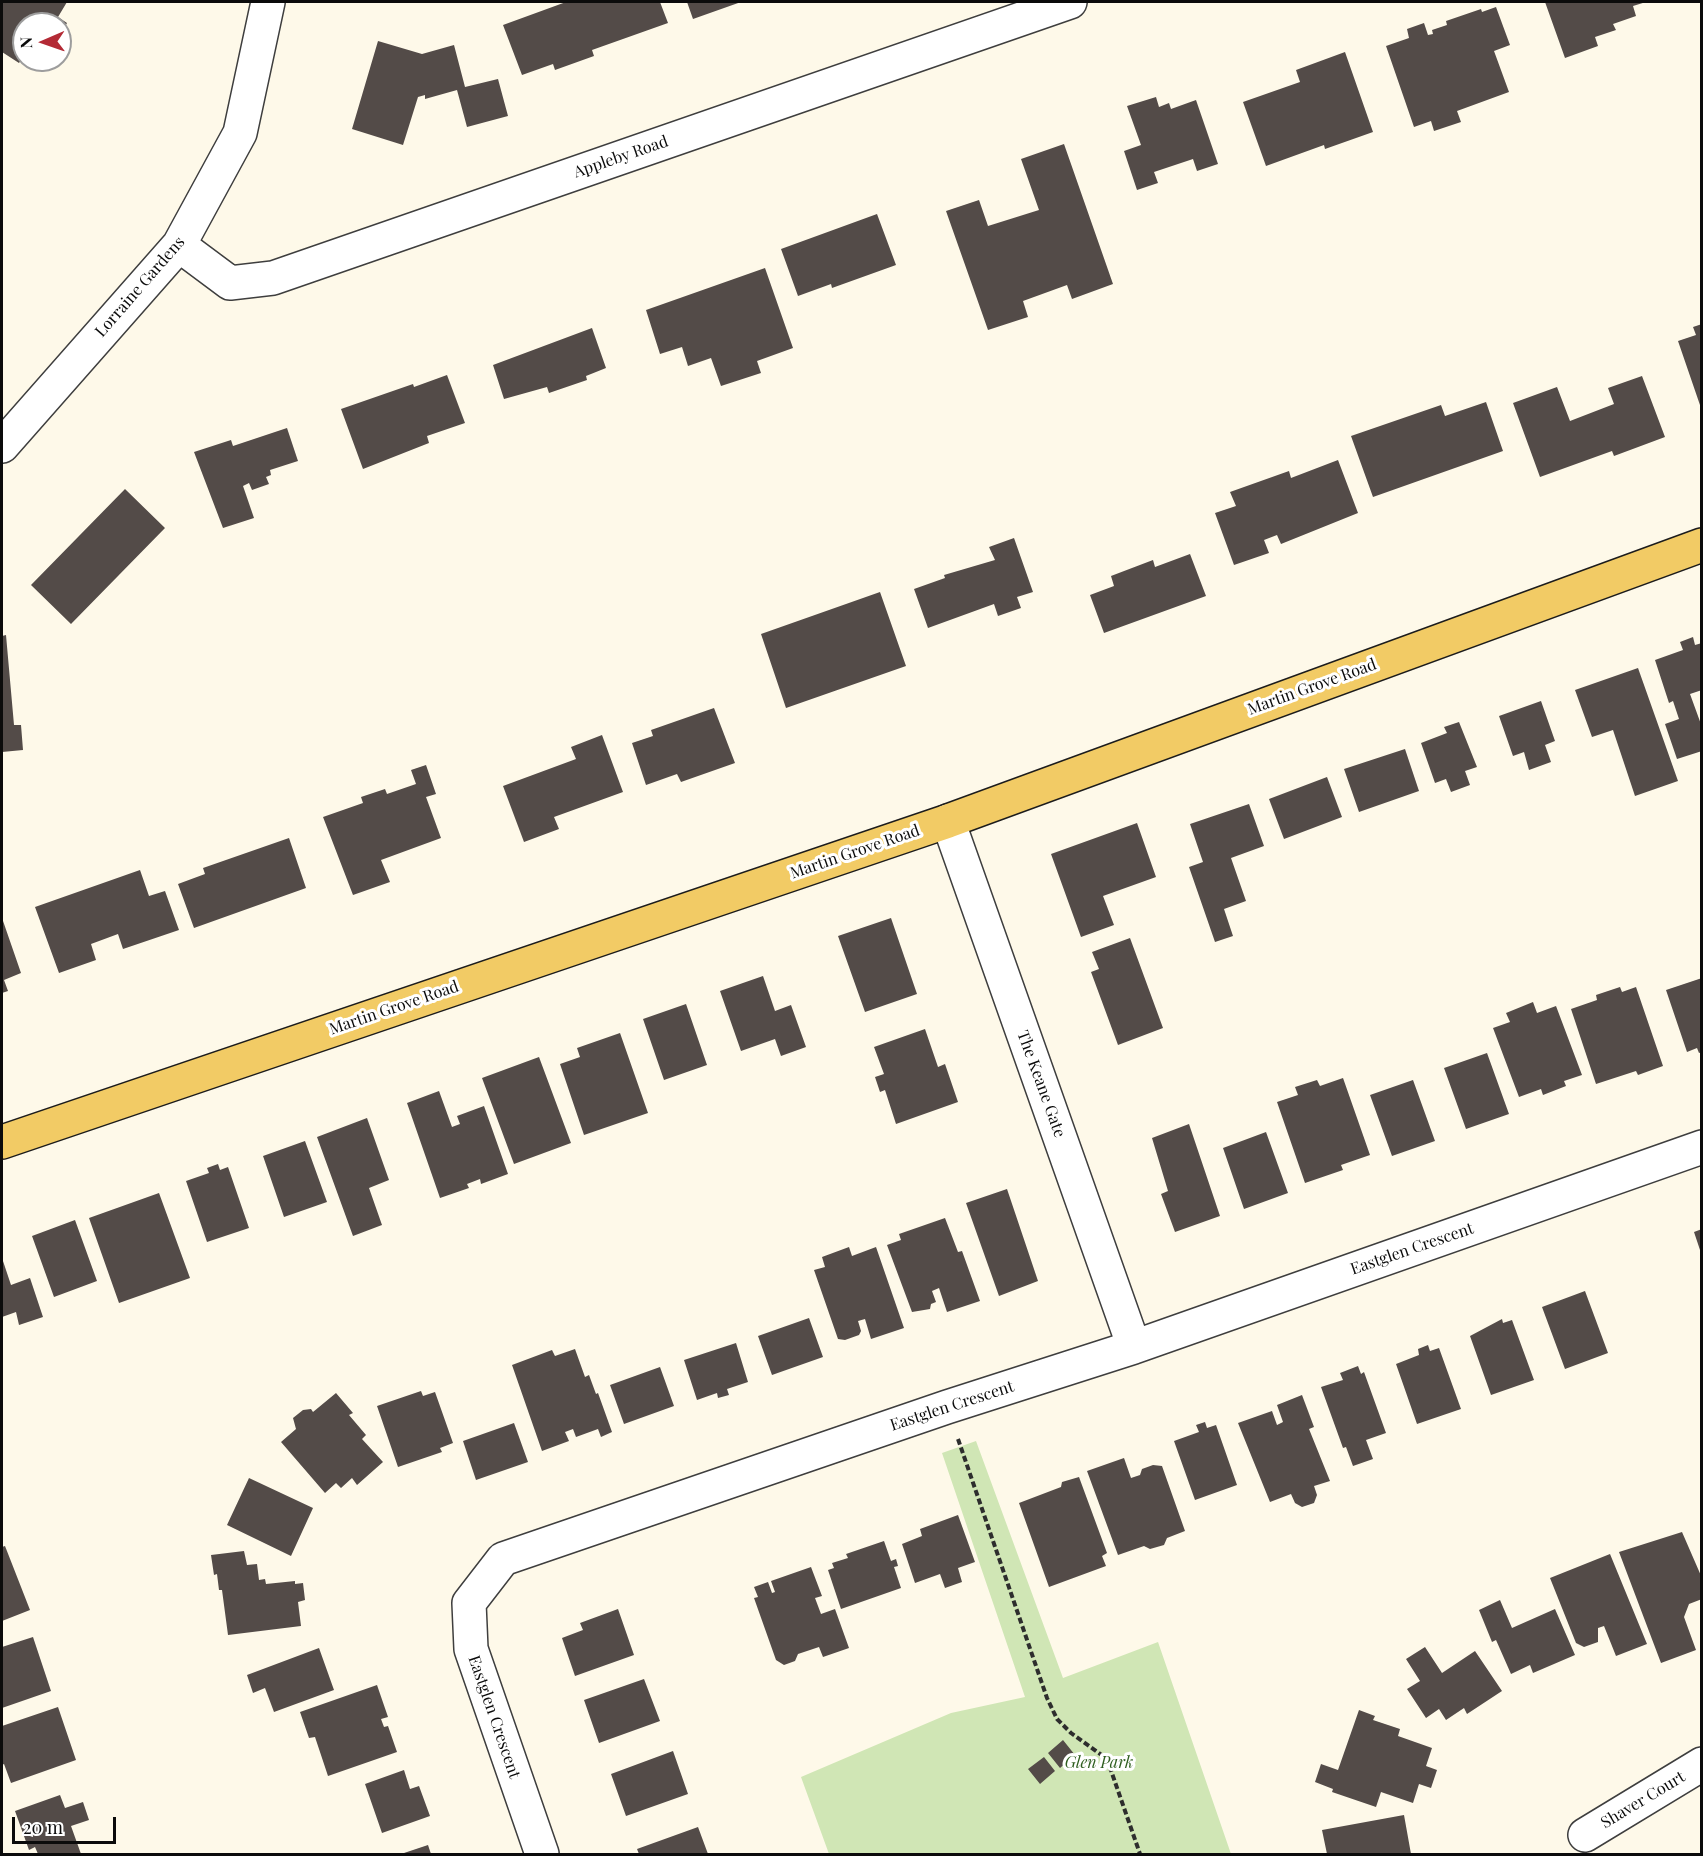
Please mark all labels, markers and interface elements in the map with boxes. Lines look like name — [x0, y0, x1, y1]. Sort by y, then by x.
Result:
north arrow — [12, 12, 72, 72]
text: N — [15, 36, 36, 49]
street label: Appleby Road — [571, 132, 671, 182]
street label: Lorraine Gardens — [91, 233, 189, 341]
street label: Martin Grove Road — [1245, 655, 1379, 719]
street label: Martin Grove Road — [788, 821, 922, 883]
street label: Martin Grove Road — [327, 977, 461, 1039]
street label: The Keane Gate — [1013, 1028, 1069, 1140]
street label: Eastglen Crescent — [1348, 1219, 1476, 1279]
street label: Eastglen Crescent — [888, 1377, 1016, 1435]
street label: Eastglen Crescent — [464, 1653, 524, 1781]
park label: Glen Park — [1065, 1753, 1133, 1773]
street label: Shaver Court — [1597, 1767, 1689, 1833]
scale bar — [15, 1805, 118, 1843]
text: 20 m — [23, 1815, 63, 1839]

